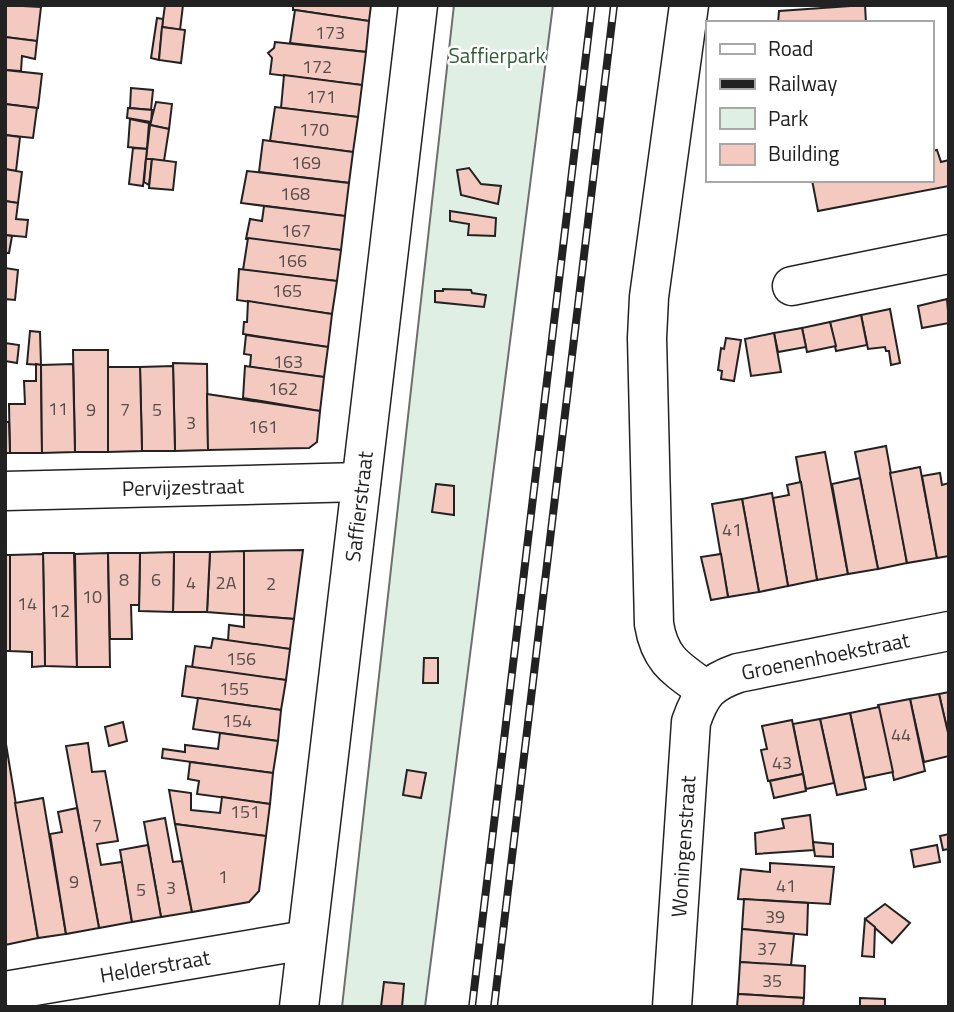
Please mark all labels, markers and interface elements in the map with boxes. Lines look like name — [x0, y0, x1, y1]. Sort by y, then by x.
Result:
house number: 173 — [315, 19, 345, 46]
legend — [706, 21, 933, 182]
text: Road — [768, 32, 813, 64]
park label: Saffierpark — [448, 39, 546, 71]
house number: 172 — [302, 53, 332, 80]
text: Railway — [768, 67, 837, 99]
house number: 171 — [306, 83, 336, 110]
text: Park — [768, 102, 808, 134]
house number: 170 — [299, 116, 329, 143]
text: Building — [768, 137, 840, 169]
house number: 169 — [291, 149, 321, 176]
house number: 168 — [280, 180, 310, 207]
house number: 167 — [281, 217, 311, 244]
house number: 166 — [277, 247, 307, 274]
house number: 165 — [272, 277, 302, 304]
house number: 163 — [273, 348, 303, 375]
house number: 162 — [268, 375, 298, 402]
house number: 11 — [48, 395, 68, 422]
house number: 9 — [86, 396, 96, 423]
house number: 7 — [120, 396, 130, 423]
house number: 5 — [152, 396, 162, 423]
house number: 3 — [186, 409, 196, 436]
house number: 161 — [248, 413, 278, 440]
street label: Saffierstraat — [336, 449, 381, 564]
street label: Pervijzestraat — [121, 469, 245, 504]
house number: 41 — [722, 516, 742, 543]
house number: 8 — [119, 566, 129, 593]
house number: 6 — [151, 566, 161, 593]
house number: 4 — [186, 569, 196, 596]
house number: 2A — [216, 569, 237, 596]
house number: 2 — [266, 570, 276, 597]
house number: 10 — [82, 583, 102, 610]
house number: 14 — [17, 590, 37, 617]
house number: 12 — [50, 597, 70, 624]
street label: Groenenhoekstraat — [738, 623, 913, 688]
house number: 156 — [226, 645, 256, 672]
house number: 155 — [219, 675, 249, 702]
house number: 154 — [222, 707, 252, 734]
house number: 44 — [891, 721, 911, 748]
house number: 43 — [772, 749, 792, 776]
street label: Woningenstraat — [662, 774, 703, 918]
house number: 151 — [230, 798, 260, 825]
house number: 7 — [92, 812, 102, 839]
house number: 1 — [218, 863, 228, 890]
house number: 9 — [69, 868, 79, 895]
house number: 41 — [776, 872, 796, 899]
house number: 3 — [166, 874, 176, 901]
house number: 5 — [136, 876, 146, 903]
house number: 39 — [765, 903, 785, 930]
house number: 37 — [757, 935, 777, 962]
street label: Helderstraat — [97, 940, 213, 991]
house number: 35 — [762, 967, 782, 994]

